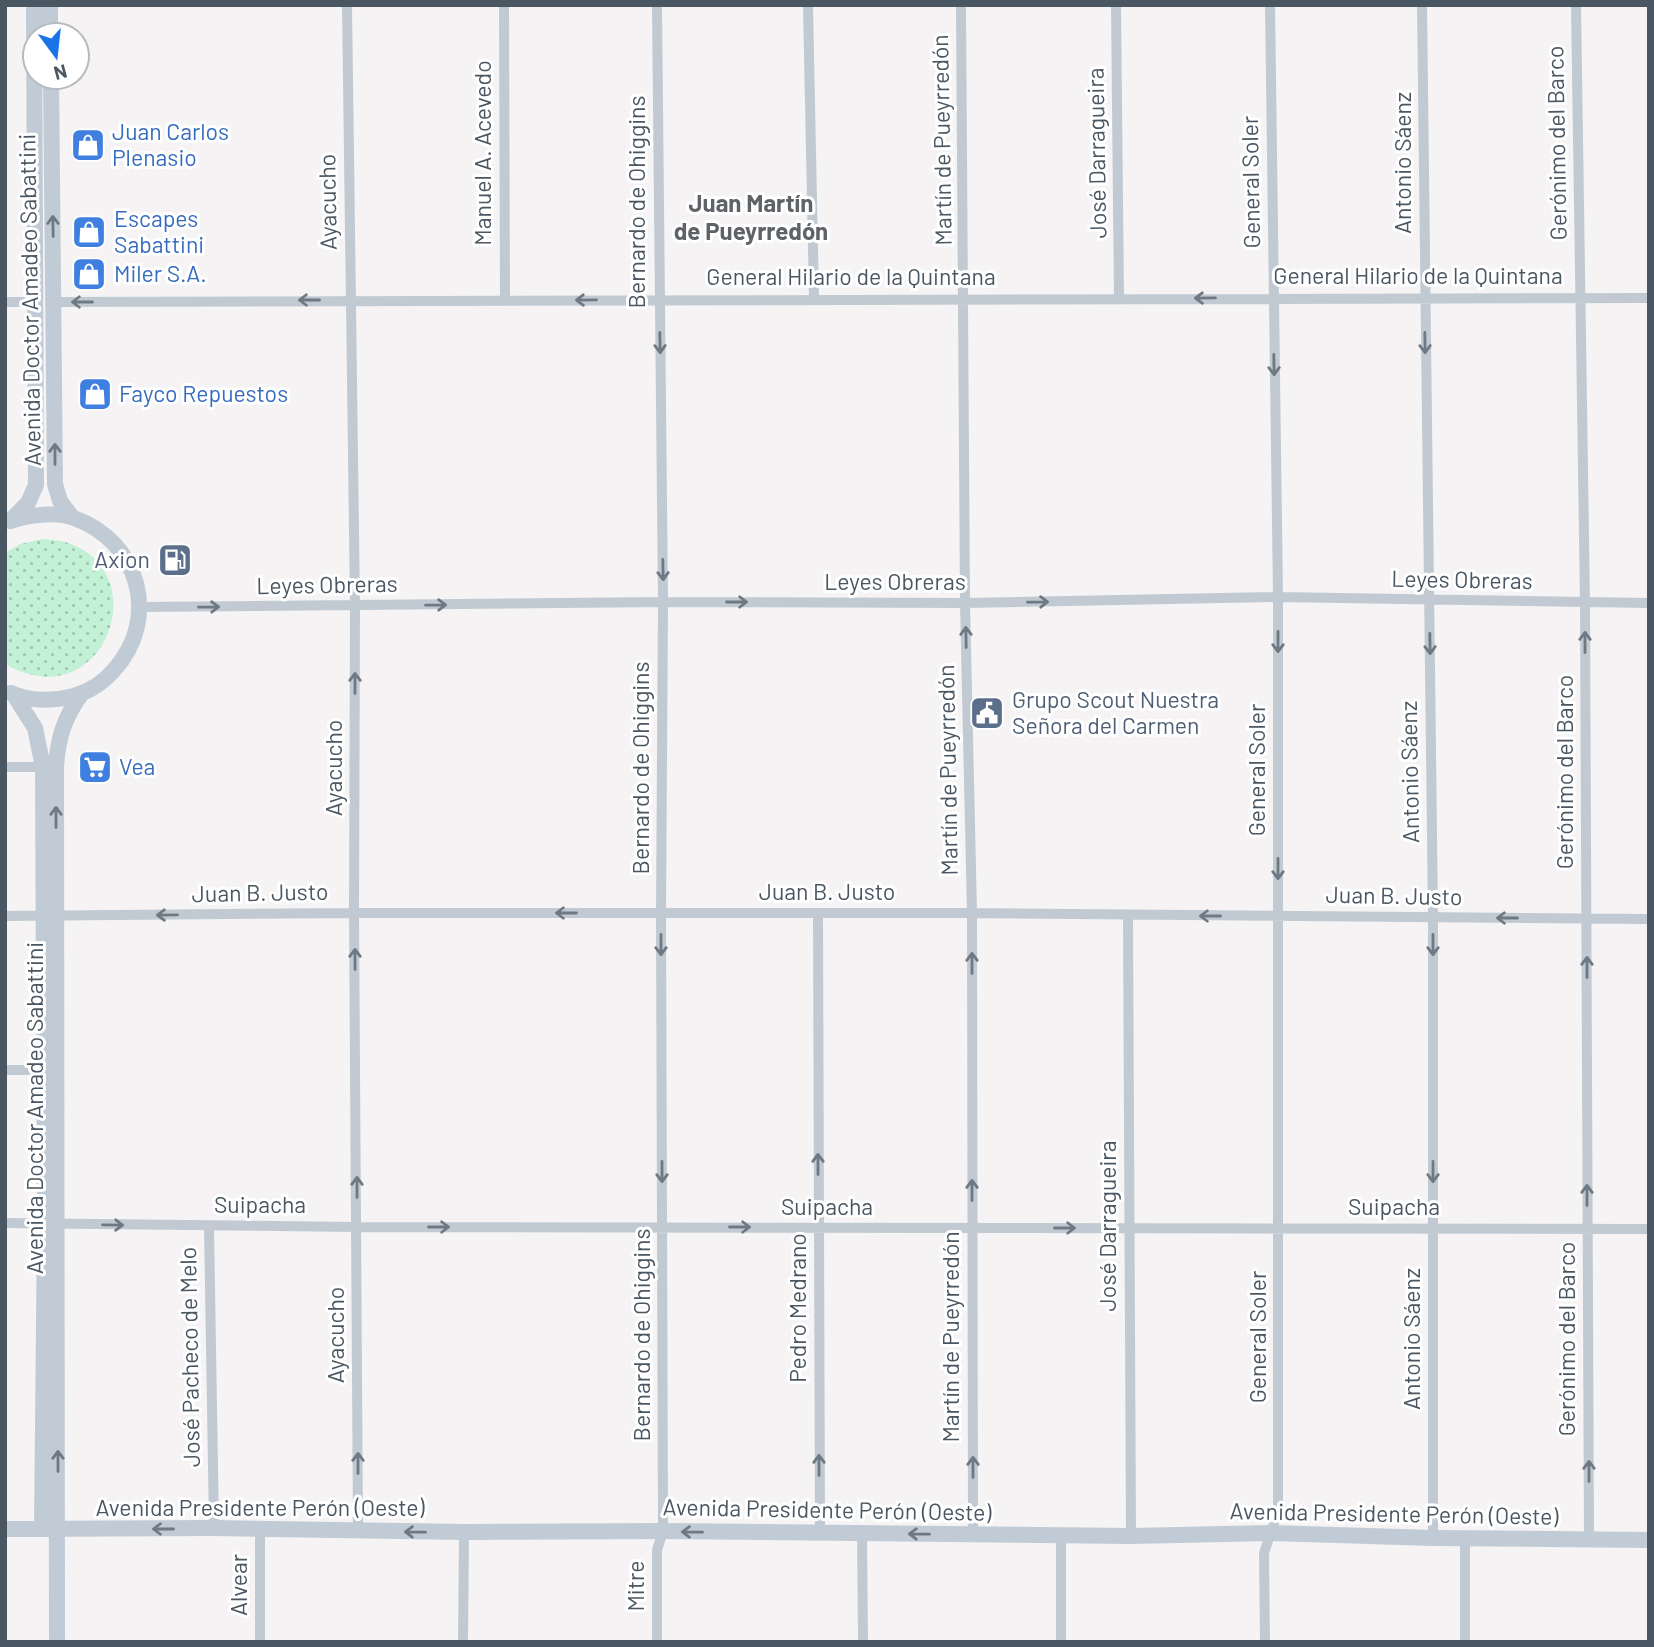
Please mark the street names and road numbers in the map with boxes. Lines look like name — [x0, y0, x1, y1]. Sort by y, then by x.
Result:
street label: Martín de Pueyrredón — [925, 34, 957, 246]
street label: Gerónimo del Barco — [1540, 45, 1572, 241]
street label: Manuel A. Acevedo — [468, 60, 496, 246]
street label: José Darragueira — [1081, 67, 1111, 239]
street label: Antonio Sáenz — [1388, 92, 1416, 234]
street label: Bernardo de Ohiggins — [622, 95, 650, 309]
street label: General Soler — [1235, 115, 1265, 249]
street label: Avenida Doctor Amadeo Sabattini — [12, 134, 46, 466]
street label: Ayacucho — [312, 154, 342, 250]
street label: General Hilario de la Quintana — [1273, 261, 1563, 289]
street label: General Hilario de la Quintana — [706, 262, 996, 290]
street label: Leyes Obreras — [1391, 564, 1533, 594]
street label: Leyes Obreras — [824, 567, 966, 595]
street label: Leyes Obreras — [256, 569, 398, 599]
street label: Bernardo de Ohiggins — [626, 661, 654, 875]
street label: Martín de Pueyrredón — [931, 664, 963, 876]
street label: Gerónimo del Barco — [1550, 675, 1578, 869]
street label: Antonio Sáenz — [1394, 701, 1424, 843]
street label: General Soler — [1242, 703, 1270, 836]
street label: Ayacucho — [319, 720, 347, 816]
street label: Juan B. Justo — [191, 877, 329, 907]
street label: Juan B. Justo — [759, 877, 895, 905]
street label: Juan B. Justo — [1325, 880, 1463, 910]
street label: Avenida Doctor Amadeo Sabattini — [20, 942, 48, 1274]
street label: José Darragueira — [1093, 1141, 1121, 1311]
street label: Suipacha — [214, 1190, 306, 1218]
street label: Suipacha — [781, 1192, 873, 1220]
street label: Suipacha — [1348, 1192, 1440, 1220]
street label: Bernardo de Ohiggins — [627, 1228, 655, 1442]
street label: Martín de Pueyrredón — [936, 1231, 964, 1443]
street label: Pedro Medrano — [783, 1233, 811, 1383]
street label: Gerónimo del Barco — [1552, 1242, 1580, 1436]
street label: José Pacheco de Melo — [173, 1247, 205, 1467]
street label: Antonio Sáenz — [1397, 1268, 1425, 1410]
street label: General Soler — [1243, 1270, 1271, 1403]
street label: Ayacucho — [321, 1287, 349, 1383]
street label: Avenida Presidente Perón (Oeste) — [662, 1492, 993, 1526]
street label: Avenida Presidente Perón (Oeste) — [96, 1493, 425, 1521]
street label: Avenida Presidente Perón (Oeste) — [1229, 1496, 1560, 1530]
street label: Alvear — [224, 1553, 252, 1616]
street label: Mitre — [621, 1560, 649, 1612]

